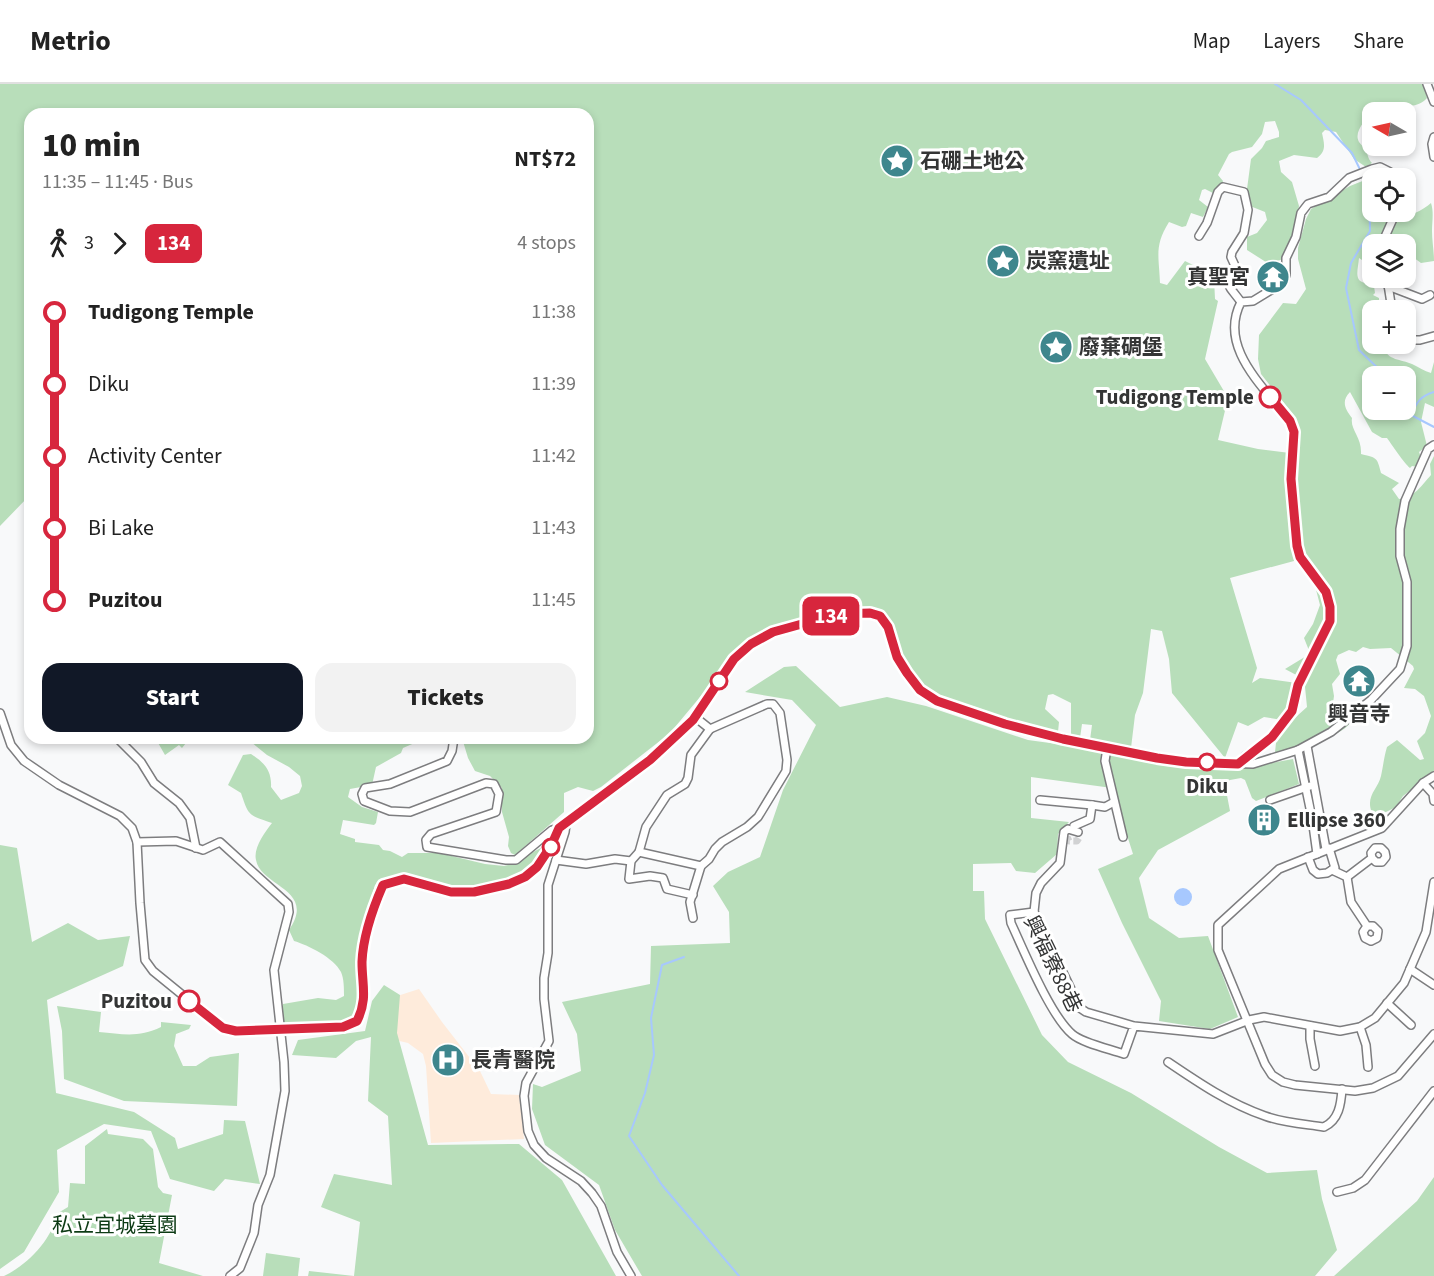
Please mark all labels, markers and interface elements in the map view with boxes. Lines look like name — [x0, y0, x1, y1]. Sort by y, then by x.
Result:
text: Metrio — [30, 21, 111, 61]
text: Map — [1193, 26, 1230, 56]
text: Layers — [1263, 26, 1320, 56]
text: Share — [1353, 26, 1404, 56]
north arrow — [1362, 102, 1416, 156]
map controls — [1362, 102, 1416, 420]
text: 10 min — [42, 122, 141, 169]
text: NT$72 — [514, 143, 576, 175]
place icon: 石硼土地公 — [879, 143, 915, 179]
place label: 石硼土地公 — [920, 146, 1025, 176]
text: 11:35 – 11:45 · Bus — [42, 168, 193, 196]
button: locate — [1362, 168, 1416, 222]
icon: walk — [42, 227, 75, 260]
icon: forward — [103, 227, 136, 260]
text: 134 — [157, 228, 190, 258]
text: 3 — [84, 229, 94, 257]
text: 4 stops — [517, 229, 576, 257]
button: layers — [1362, 234, 1416, 288]
place icon: 炭窯遺址 — [985, 243, 1021, 279]
place label: 炭窯遺址 — [1026, 246, 1110, 276]
temple icon: 真聖宮 — [1255, 259, 1291, 295]
place label: 真聖宮 — [1187, 262, 1250, 292]
text: Tudigong Temple — [88, 296, 254, 328]
text: 11:38 — [531, 298, 576, 326]
button: + — [1362, 300, 1416, 354]
place icon: 廢棄碉堡 — [1038, 329, 1074, 365]
place label: 廢棄碉堡 — [1079, 332, 1163, 362]
button: − — [1362, 366, 1416, 420]
text: Diku — [88, 368, 130, 400]
text: 11:39 — [531, 370, 576, 398]
place label: Tudigong Temple — [1096, 382, 1254, 412]
marker: Tudigong Temple — [1259, 386, 1281, 408]
text: Activity Center — [88, 440, 222, 472]
text: 11:42 — [531, 442, 576, 470]
text: Bi Lake — [88, 512, 154, 544]
text: 11:43 — [531, 514, 576, 542]
text: Puzitou — [88, 584, 163, 616]
text: 11:45 — [531, 586, 576, 614]
line badge: 134 — [796, 596, 866, 636]
text: 134 — [814, 601, 848, 631]
button: Start — [42, 663, 303, 732]
button: Tickets — [315, 663, 576, 732]
temple icon: 興音寺 — [1341, 663, 1377, 699]
unlabelled marker — [710, 672, 728, 690]
place label: 興音寺 — [1328, 699, 1391, 729]
marker: Diku — [1198, 753, 1216, 771]
place label: Diku — [1186, 771, 1228, 801]
building icon: Ellipse 360 — [1246, 802, 1282, 838]
place label: Ellipse 360 — [1287, 805, 1386, 835]
unlabelled marker — [542, 838, 560, 856]
street label: 興福寮88巷 — [1017, 910, 1089, 1018]
place label: Puzitou — [101, 986, 172, 1016]
marker: Puzitou — [178, 990, 200, 1012]
hospital icon: 長青醫院 — [430, 1042, 466, 1078]
place label: 長青醫院 — [471, 1045, 555, 1075]
park label: 私立宜城墓園 — [52, 1210, 178, 1240]

